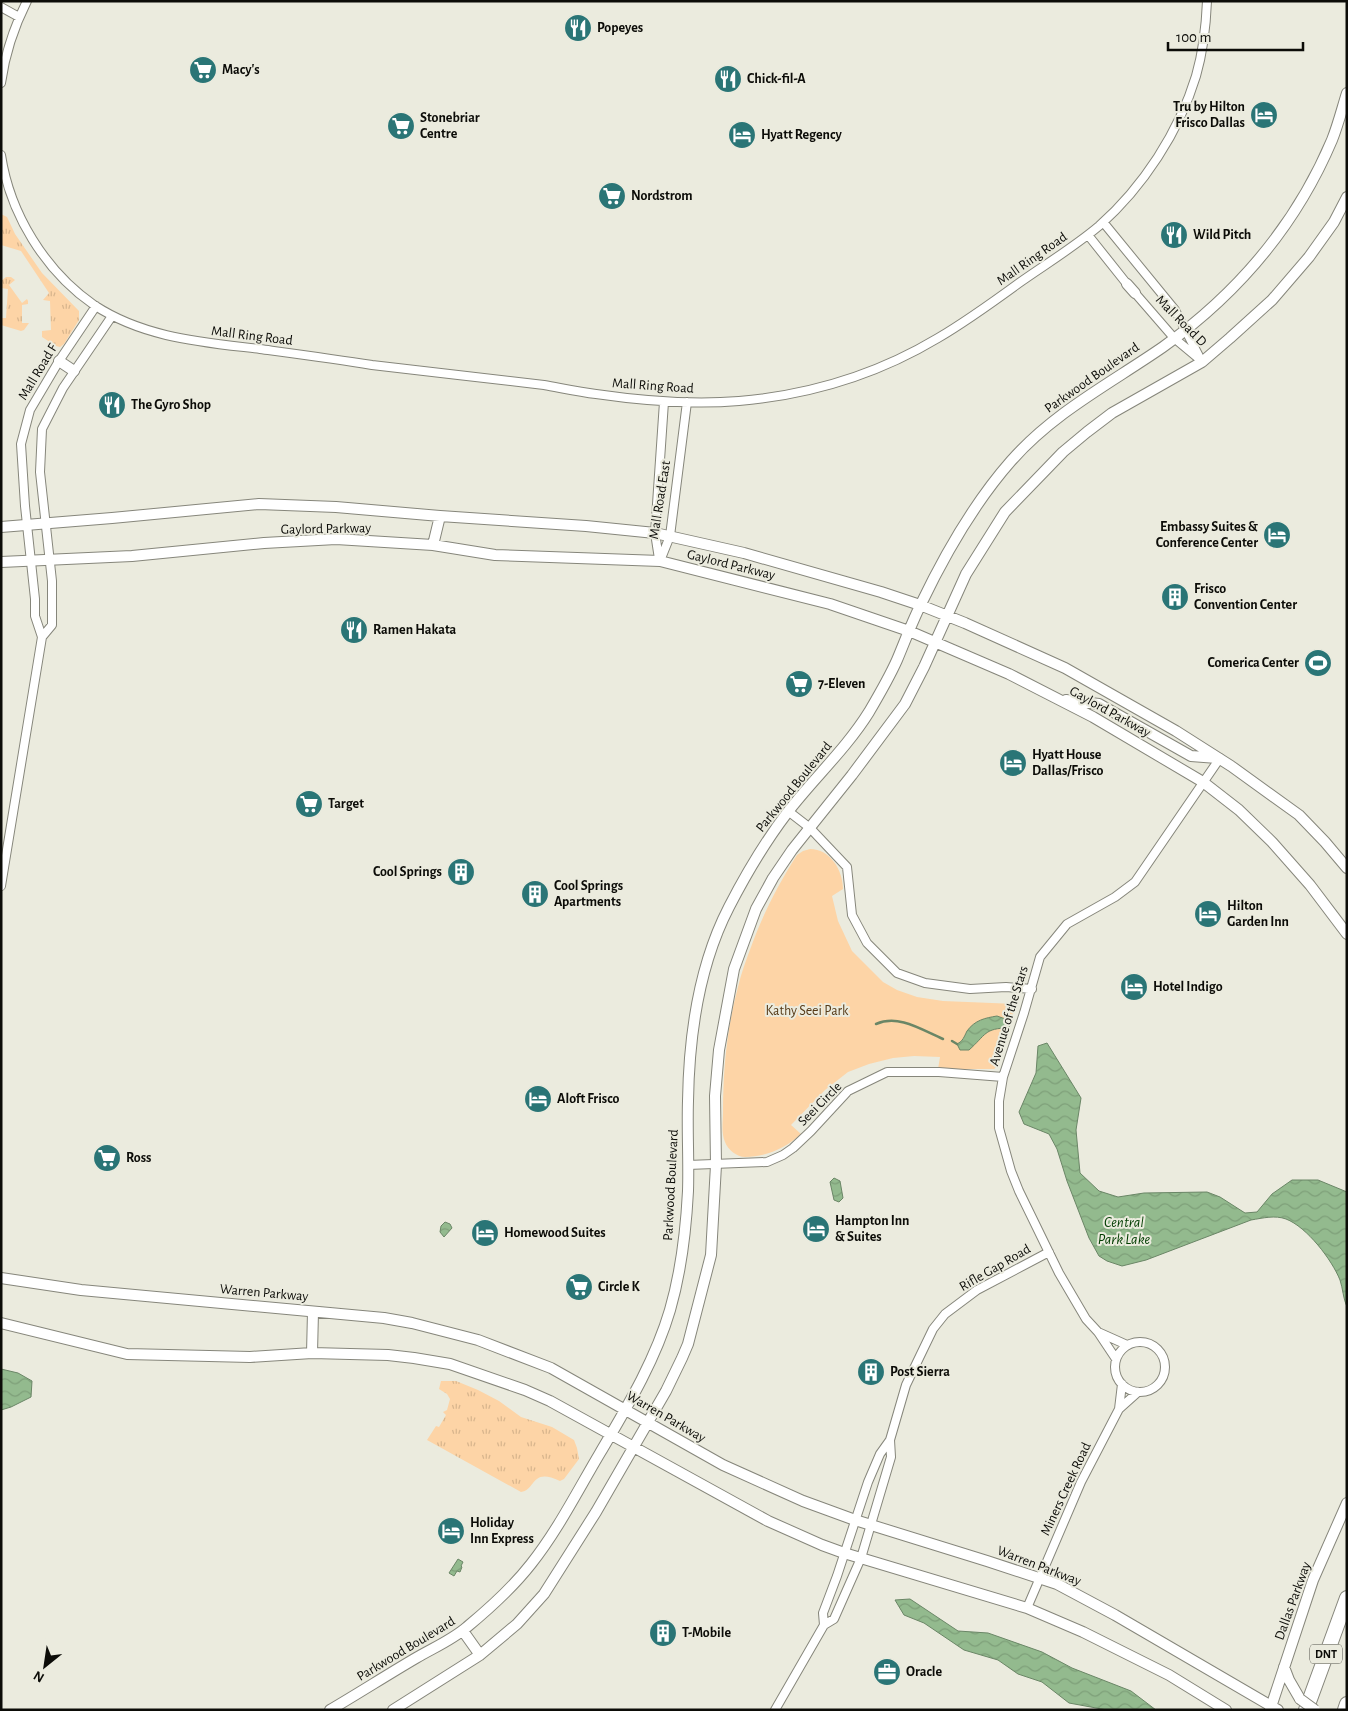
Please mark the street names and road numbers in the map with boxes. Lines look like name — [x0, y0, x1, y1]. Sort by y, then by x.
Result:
street label: Mall Ring Road — [994, 230, 1070, 288]
street label: Mall Road D — [1153, 293, 1209, 349]
street label: Mall Ring Road — [210, 324, 294, 348]
street label: Parkwood Boulevard — [1042, 340, 1142, 416]
street label: Mall Road F — [16, 341, 61, 403]
street label: Mall Ring Road — [612, 376, 694, 396]
street label: Mall Road East — [647, 459, 673, 540]
street label: Gaylord Parkway — [281, 521, 371, 537]
street label: Gaylord Parkway — [685, 547, 777, 583]
street label: Gaylord Parkway — [1067, 684, 1153, 740]
street label: Parkwood Boulevard — [753, 739, 835, 835]
street label: Avenue of the Stars — [987, 964, 1031, 1068]
street label: Seei Circle — [795, 1079, 845, 1129]
street label: Parkwood Boulevard — [661, 1129, 681, 1241]
street label: Rifle Gap Road — [957, 1242, 1033, 1294]
street label: Warren Parkway — [219, 1282, 309, 1304]
street label: Warren Parkway — [624, 1389, 708, 1445]
street label: Miners Creek Road — [1038, 1440, 1094, 1538]
street label: Warren Parkway — [995, 1544, 1083, 1588]
street label: Dallas Parkway — [1272, 1560, 1314, 1642]
street label: Parkwood Boulevard — [354, 1614, 458, 1684]
road number: DNT — [1310, 1645, 1342, 1664]

